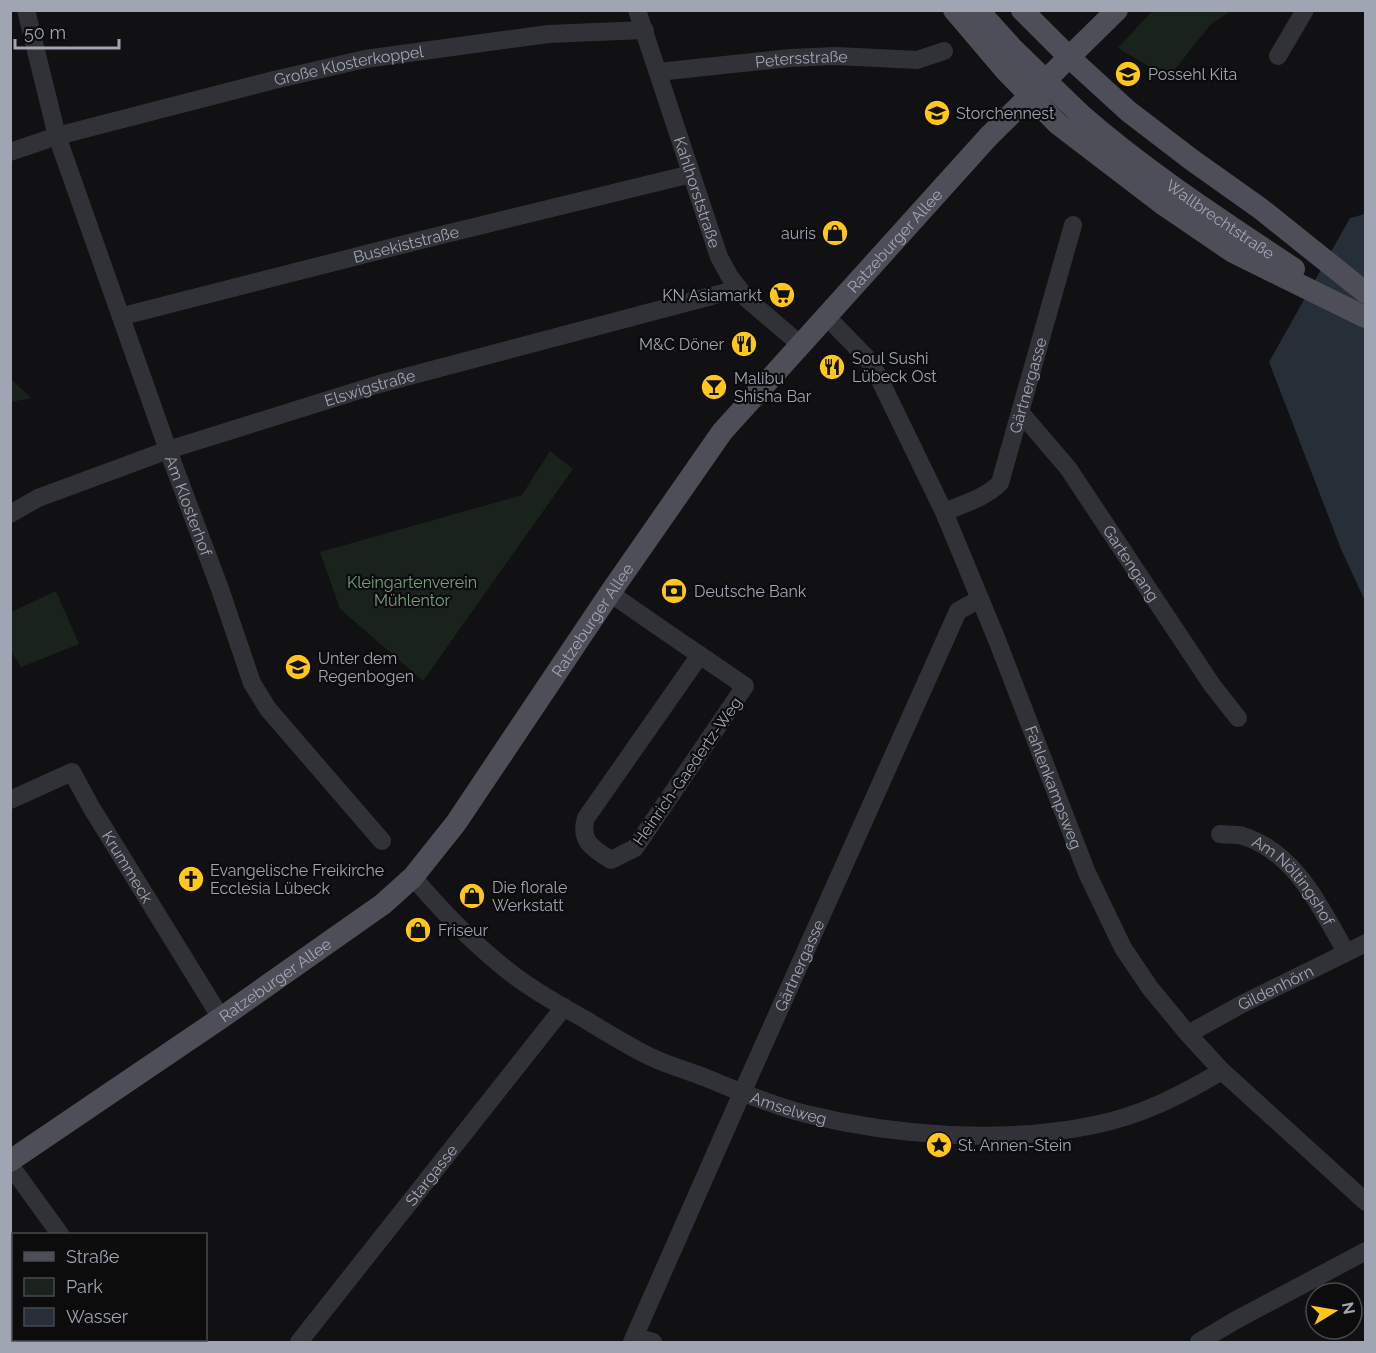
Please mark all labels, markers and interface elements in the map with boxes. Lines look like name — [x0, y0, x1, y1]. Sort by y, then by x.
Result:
scale bar — [15, 12, 118, 50]
text: 50 m — [24, 22, 66, 43]
street label: Große Klosterkoppel — [272, 42, 425, 90]
street label: Petersstraße — [754, 47, 848, 72]
school or university icon: Possehl Kita — [1113, 59, 1143, 89]
place label: Possehl Kita — [1148, 65, 1237, 84]
school or university icon: Storchennest — [922, 98, 952, 128]
place label: Storchennest — [956, 104, 1055, 123]
street label: Kahlhorststraße — [670, 134, 724, 250]
street label: Wallbrechtstraße — [1162, 176, 1278, 263]
street label: Ratzeburger Allee — [843, 185, 946, 297]
shop icon: auris — [820, 218, 850, 248]
street label: Busekiststraße — [351, 222, 461, 267]
place label: auris — [781, 224, 816, 243]
supermarket icon: KN Asiamarkt — [767, 280, 797, 310]
place label: KN Asiamarkt — [662, 286, 763, 305]
restaurant icon: M&C Döner — [729, 329, 759, 359]
place label: M&C Döner — [639, 335, 724, 354]
street label: Gärtnergasse — [1006, 335, 1051, 436]
place label: Soul Sushi Lübeck Ost — [852, 349, 937, 386]
restaurant icon: Soul Sushi Lübeck Ost — [817, 352, 847, 382]
street label: Elswigstraße — [322, 366, 417, 410]
place label: Malibu Shisha Bar — [734, 369, 812, 406]
bar icon: Malibu Shisha Bar — [699, 372, 729, 402]
street label: Am Klosterhof — [161, 453, 216, 559]
street label: Gartengang — [1099, 522, 1163, 605]
street label: Ratzeburger Allee — [548, 560, 638, 680]
park label: Kleingartenverein Mühlentor — [347, 573, 477, 610]
bank icon: Deutsche Bank — [659, 576, 689, 606]
place label: Deutsche Bank — [694, 582, 807, 601]
place label: Unter dem Regenbogen — [318, 649, 414, 686]
school or university icon: Unter dem Regenbogen — [283, 652, 313, 682]
street label: Heinrich-Gaedertz-Weg — [629, 694, 746, 849]
street label: Fahlenkampsweg — [1021, 723, 1086, 852]
street label: Krummeck — [98, 827, 157, 907]
street label: Am Nöltingshof — [1249, 832, 1338, 929]
place label: Evangelische Freikirche Ecclesia Lübeck — [210, 861, 384, 898]
church icon: Evangelische Freikirche Ecclesia Lübeck — [176, 864, 206, 894]
place label: Die florale Werkstatt — [492, 878, 567, 915]
shop icon: Die florale Werkstatt — [457, 881, 487, 911]
shop icon: Friseur — [403, 915, 433, 945]
street label: Gärtnergasse — [771, 917, 829, 1015]
place label: Friseur — [438, 921, 489, 940]
street label: Ratzeburger Allee — [216, 934, 335, 1026]
street label: Gildenhörn — [1234, 961, 1317, 1015]
street label: Amselweg — [748, 1088, 829, 1129]
place icon: St. Annen-Stein — [924, 1130, 954, 1160]
place label: St. Annen-Stein — [958, 1136, 1071, 1155]
street label: Stargasse — [402, 1141, 462, 1210]
legend — [12, 1233, 207, 1341]
text: Straße — [66, 1246, 120, 1267]
text: Park — [66, 1276, 103, 1297]
north arrow — [1304, 1281, 1364, 1341]
text: N — [1338, 1300, 1359, 1316]
text: Wasser — [66, 1306, 129, 1327]

